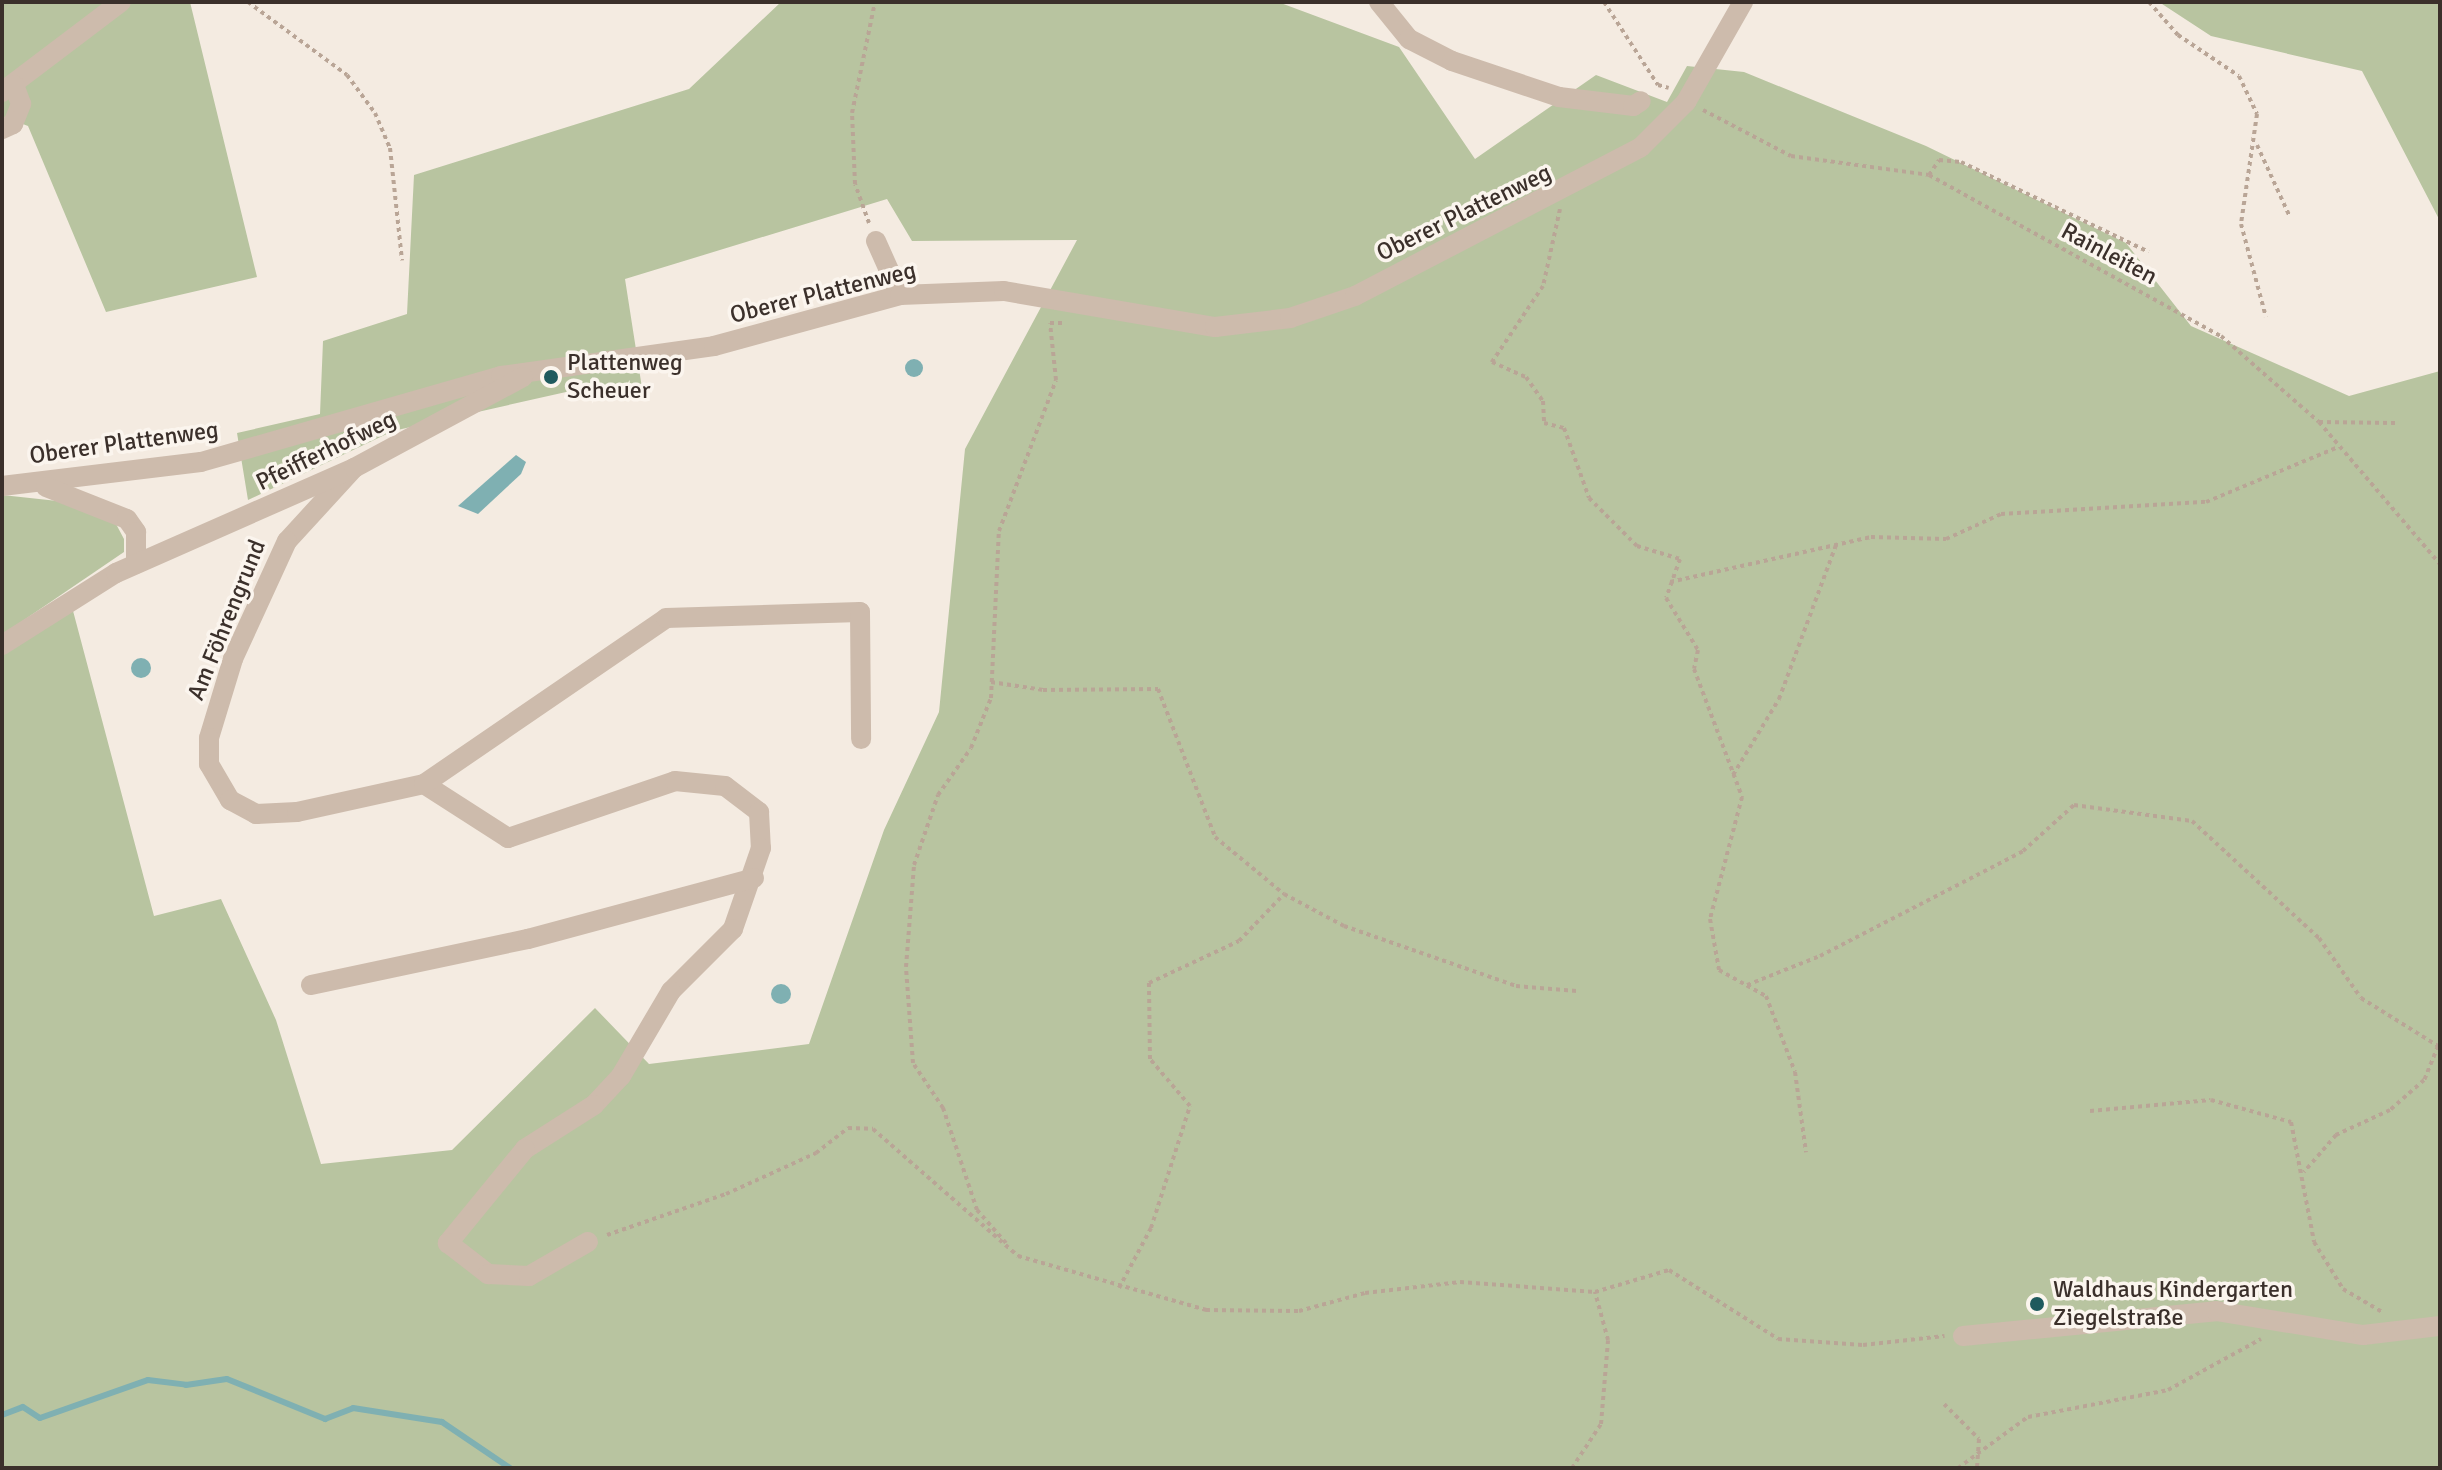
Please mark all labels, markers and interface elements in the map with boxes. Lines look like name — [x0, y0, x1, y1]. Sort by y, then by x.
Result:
street label: Oberer Plattenweg — [1372, 158, 1556, 268]
street label: Rainleiten — [2056, 217, 2162, 291]
street label: Oberer Plattenweg — [727, 256, 919, 330]
place label: Plattenweg Scheuer — [567, 349, 683, 405]
marker: Plattenweg Scheuer — [542, 368, 560, 386]
street label: Pfeifferhofweg — [251, 405, 401, 497]
street label: Oberer Plattenweg — [28, 415, 220, 471]
street label: Am Föhrengrund — [182, 536, 272, 704]
place label: Waldhaus Kindergarten Ziegelstraße — [2053, 1276, 2293, 1332]
marker: Waldhaus Kindergarten Ziegelstraße — [2028, 1295, 2046, 1313]

